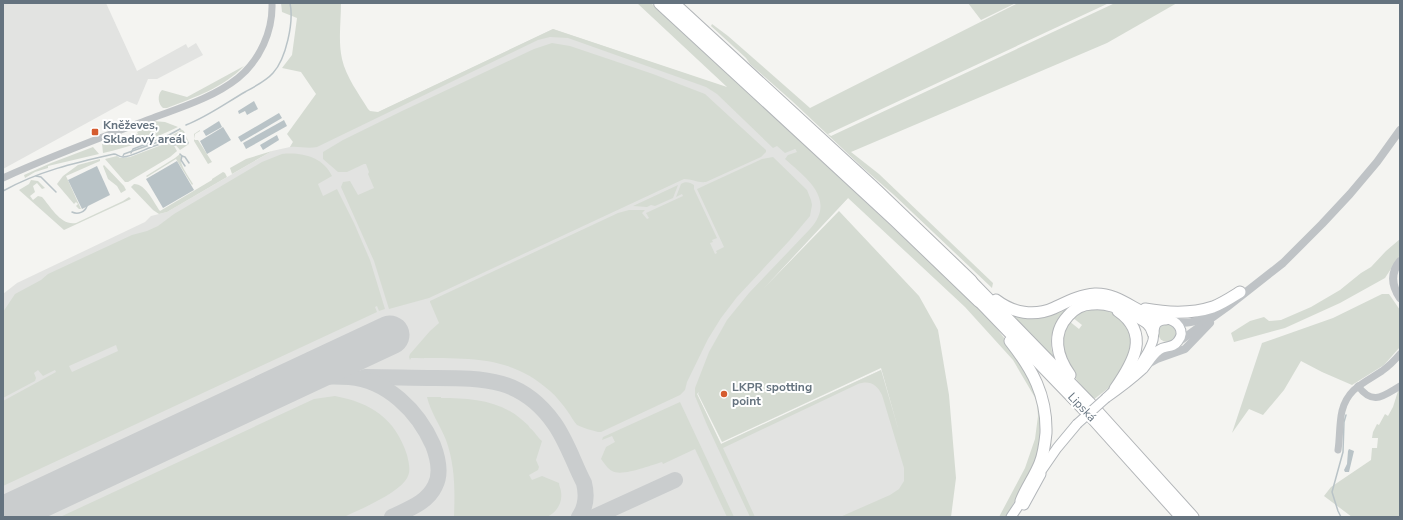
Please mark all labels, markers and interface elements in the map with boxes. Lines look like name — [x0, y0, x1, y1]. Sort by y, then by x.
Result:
place label: Kněževes, Skladový areál — [103, 117, 186, 147]
marker: Kněževes, Skladový areál — [90, 127, 100, 137]
place label: LKPR spotting point — [732, 379, 812, 409]
marker: LKPR spotting point — [719, 389, 729, 399]
street label: Lipská — [1064, 389, 1100, 425]

